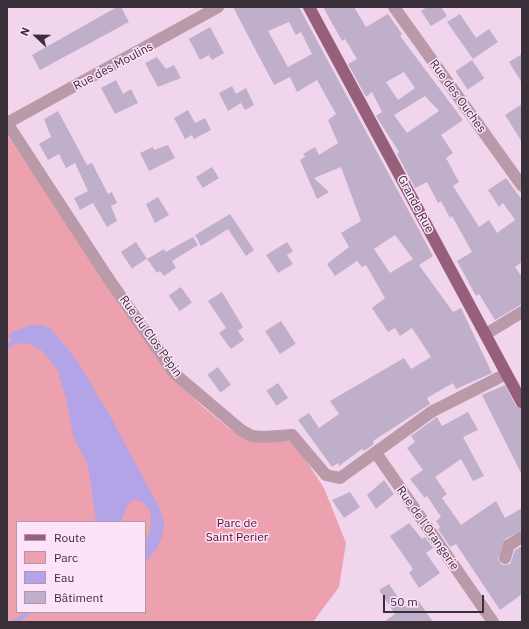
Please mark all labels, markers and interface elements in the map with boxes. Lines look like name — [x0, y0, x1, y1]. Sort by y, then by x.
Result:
north arrow — [16, 16, 56, 56]
text: N — [17, 25, 33, 38]
street label: Rue des Moulins — [71, 39, 155, 93]
street label: Rue des Ouches — [427, 57, 489, 135]
street label: Grande Rue — [395, 173, 437, 235]
street label: Rue du Clos Pépin — [117, 293, 185, 379]
street label: Rue de l'Orangerie — [394, 483, 462, 573]
park label: Parc de Saint Perier — [206, 516, 268, 544]
legend — [16, 521, 146, 613]
text: Route — [54, 530, 86, 545]
text: Parc — [54, 550, 78, 565]
text: Eau — [54, 570, 74, 585]
scale bar — [385, 587, 486, 613]
text: Bâtiment — [54, 590, 104, 605]
text: 50 m — [390, 594, 418, 609]

